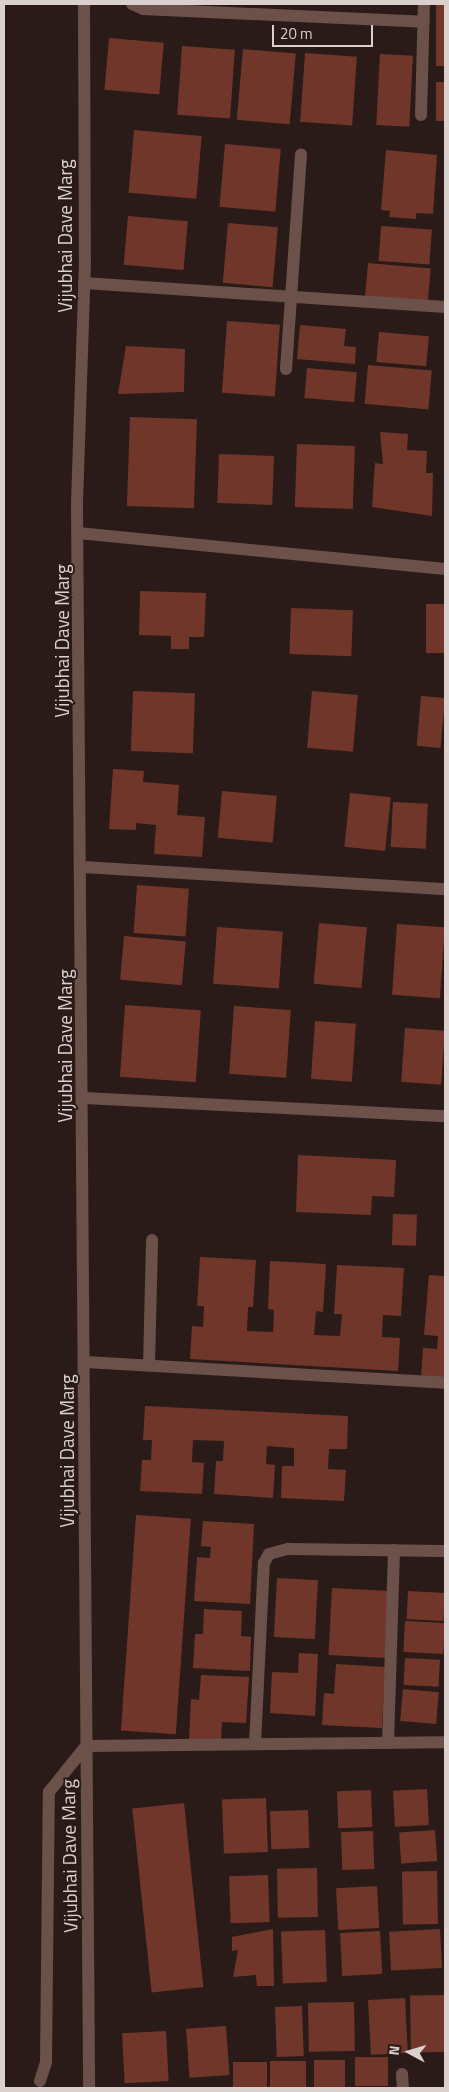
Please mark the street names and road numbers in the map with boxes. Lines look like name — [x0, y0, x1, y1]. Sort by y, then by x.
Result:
street label: Vijubhai Dave Marg — [54, 159, 76, 313]
street label: Vijubhai Dave Marg — [51, 564, 73, 718]
street label: Vijubhai Dave Marg — [54, 969, 76, 1123]
street label: Vijubhai Dave Marg — [56, 1374, 78, 1528]
street label: Vijubhai Dave Marg — [56, 1779, 82, 1933]

